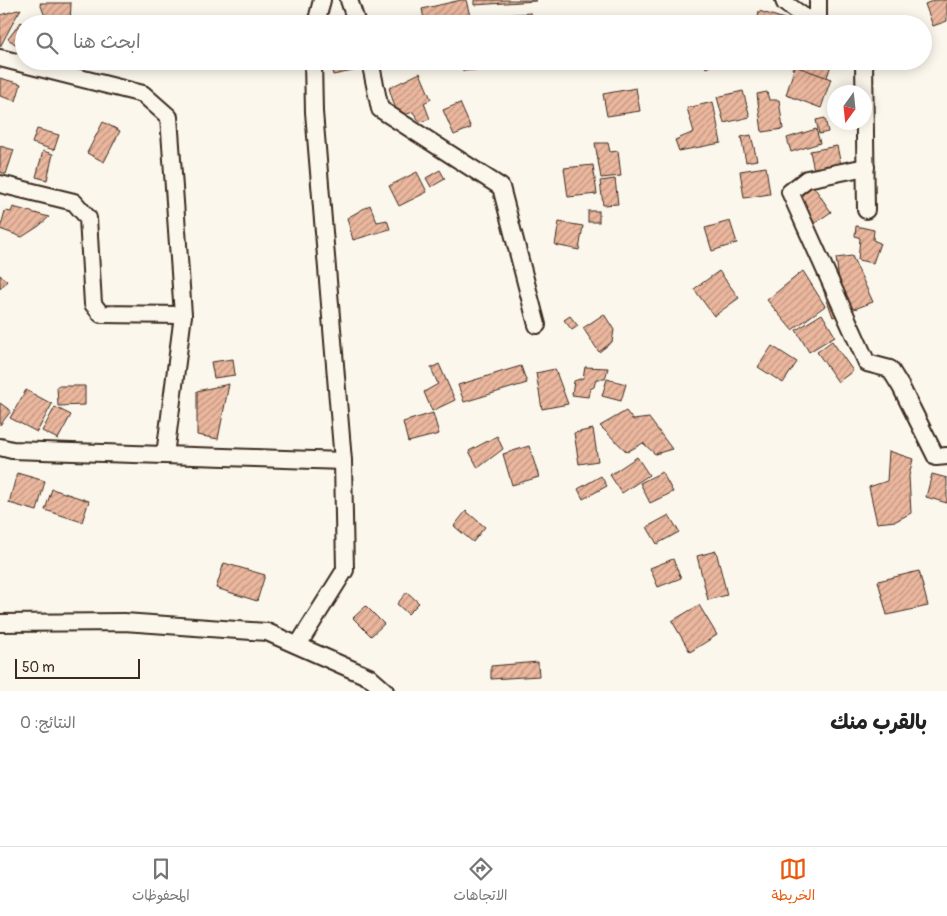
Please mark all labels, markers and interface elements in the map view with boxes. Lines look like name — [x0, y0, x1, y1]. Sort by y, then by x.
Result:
search box — [15, 15, 932, 70]
icon: search — [33, 29, 61, 57]
text: ابحث هنا — [73, 30, 141, 54]
north arrow — [827, 85, 872, 130]
scale bar — [15, 656, 140, 679]
text: 50 m — [22, 659, 55, 676]
text: بالقرب منك — [830, 709, 927, 736]
text: النتائج: 0 — [20, 713, 76, 733]
tab: المحفوظات — [132, 855, 190, 908]
tab: الاتجاهات — [453, 855, 508, 908]
tab: الخريطة — [771, 855, 815, 908]

